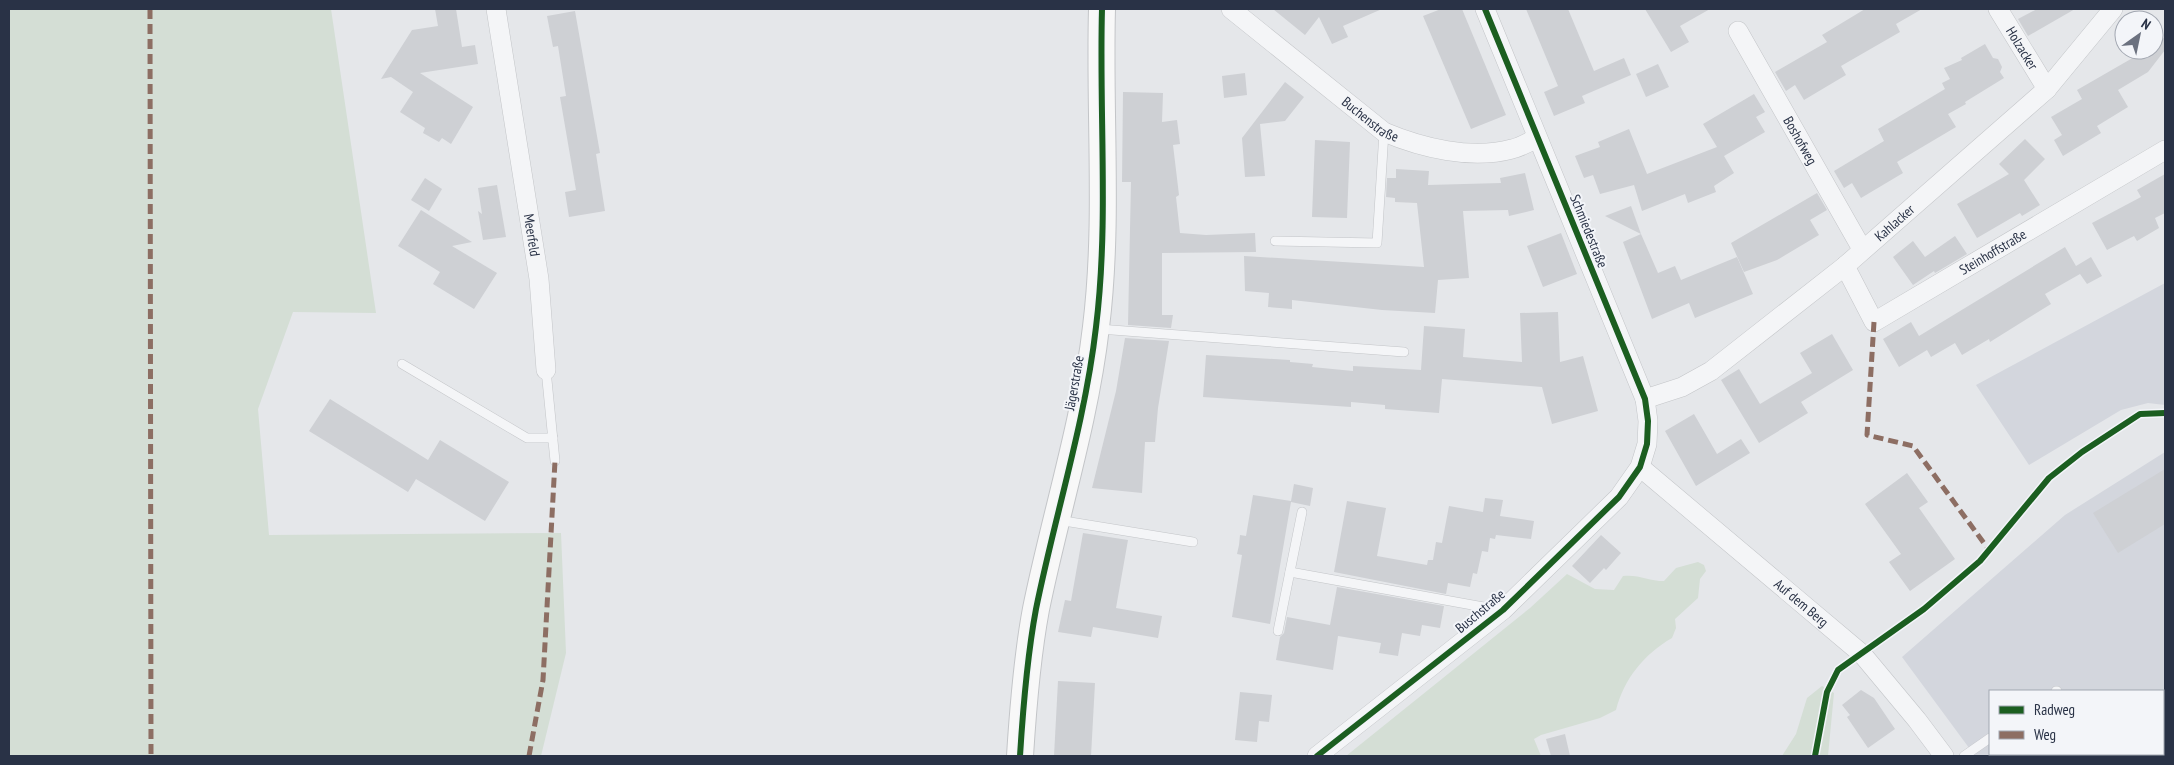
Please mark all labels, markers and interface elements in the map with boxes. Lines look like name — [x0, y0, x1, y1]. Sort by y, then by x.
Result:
north arrow — [2114, 10, 2164, 60]
text: N — [2138, 14, 2154, 34]
street label: Holzacker — [2002, 23, 2042, 73]
street label: Buchenstraße — [1338, 93, 1401, 146]
street label: Boshofweg — [1779, 113, 1821, 168]
street label: Schmiedestraße — [1566, 192, 1612, 271]
street label: Kahlacker — [1871, 200, 1918, 245]
street label: Meerfeld — [520, 213, 544, 258]
street label: Steinhoffstraße — [1956, 225, 2030, 279]
street label: Jägerstraße — [1060, 354, 1088, 413]
street label: Auf dem Berg — [1771, 575, 1832, 631]
street label: Buschstraße — [1452, 585, 1509, 637]
legend — [1989, 690, 2164, 755]
text: Radweg — [2034, 700, 2075, 719]
text: Weg — [2034, 725, 2056, 744]

